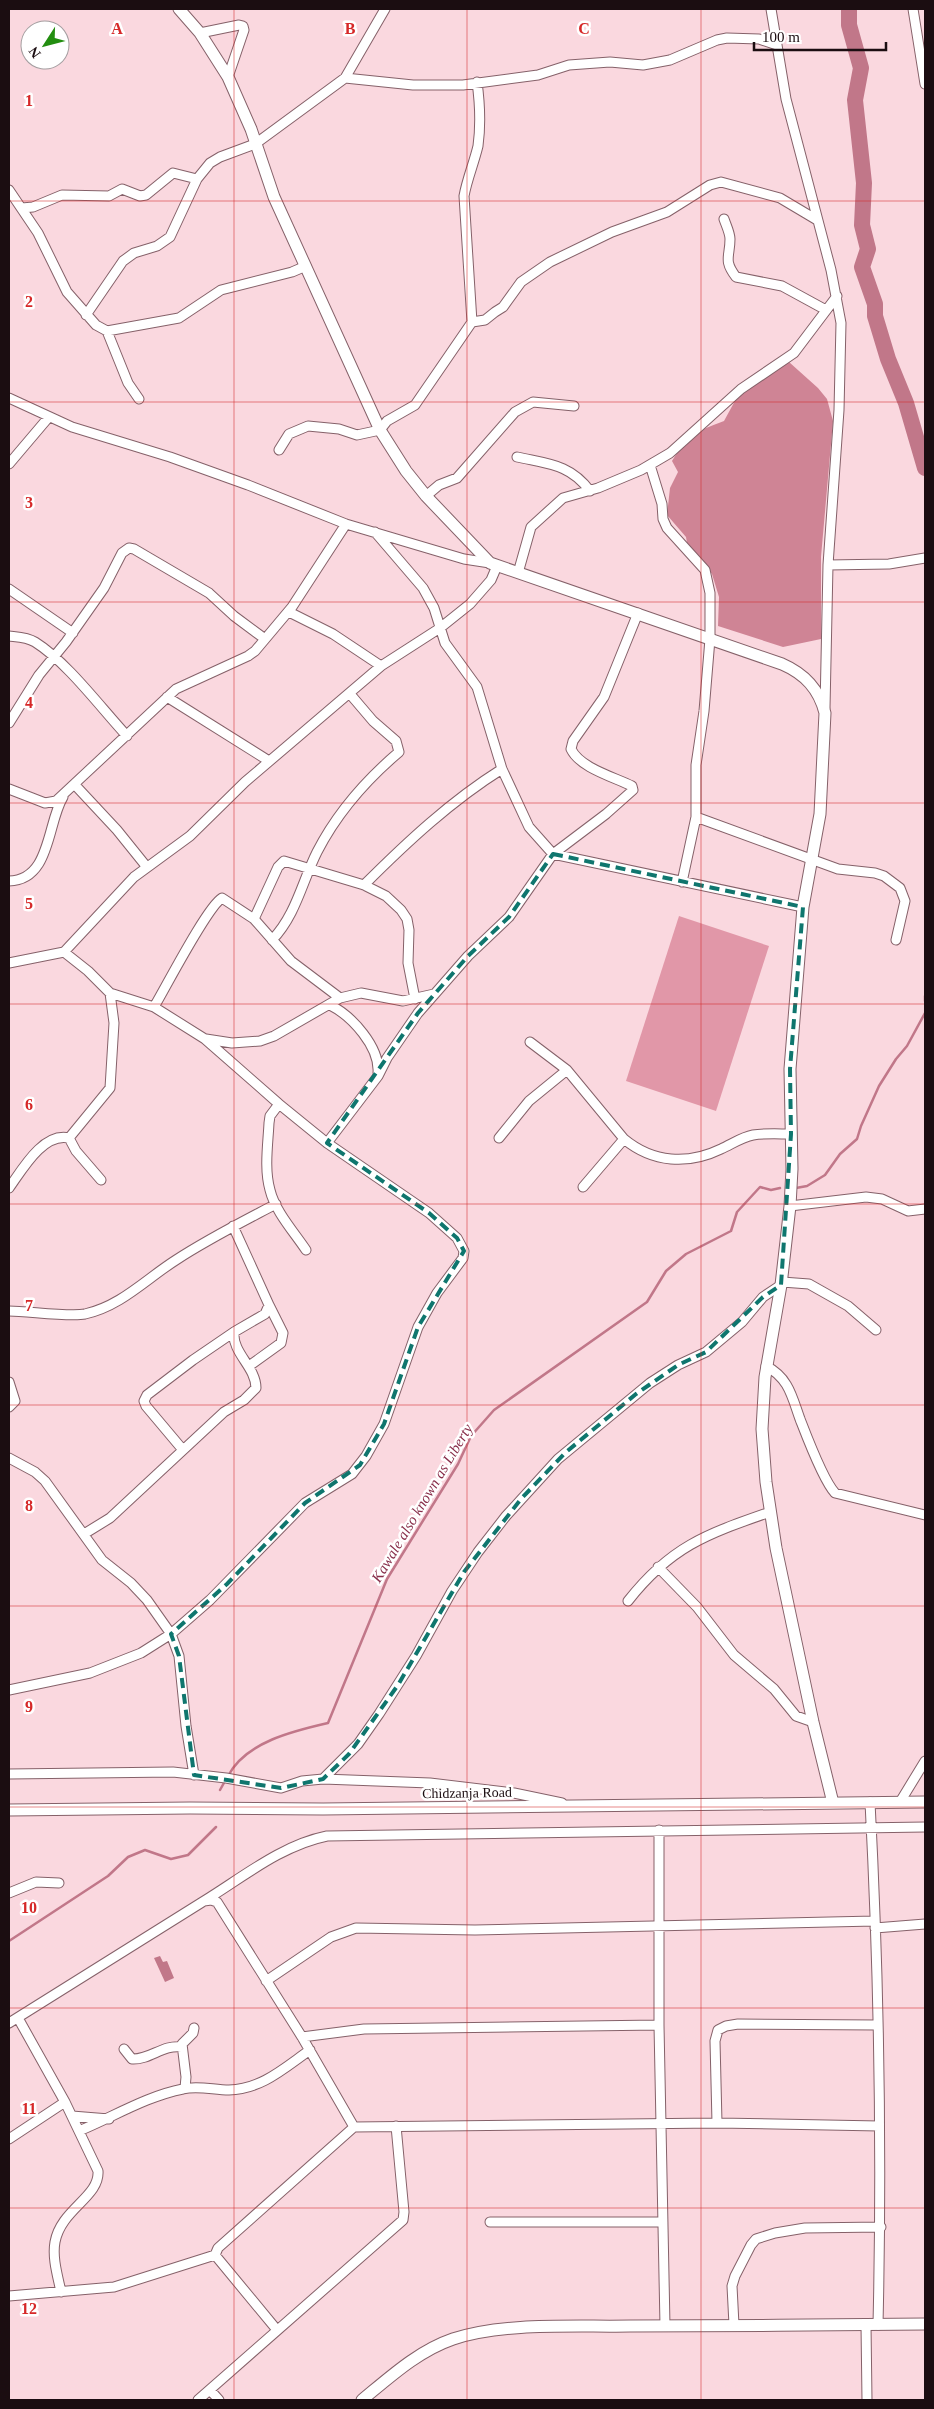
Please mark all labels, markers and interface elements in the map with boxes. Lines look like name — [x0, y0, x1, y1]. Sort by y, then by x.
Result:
north arrow — [20, 20, 70, 70]
text: A — [111, 20, 123, 37]
text: B — [345, 20, 356, 37]
text: C — [578, 20, 590, 37]
scale bar — [754, 20, 886, 52]
text: 100 m — [762, 29, 800, 45]
text: N — [26, 44, 44, 61]
text: 1 — [25, 92, 33, 109]
text: 2 — [25, 293, 33, 310]
text: 3 — [25, 494, 33, 511]
text: 4 — [25, 694, 33, 711]
text: 5 — [25, 895, 33, 912]
text: 6 — [25, 1096, 33, 1113]
text: 7 — [25, 1297, 33, 1314]
water label: Kawale also known as Liberty — [368, 1421, 476, 1586]
text: 8 — [25, 1497, 33, 1514]
text: 9 — [25, 1698, 33, 1715]
street label: Chidzanja Road — [422, 1785, 512, 1801]
text: 10 — [21, 1899, 37, 1916]
text: 11 — [21, 2100, 37, 2117]
text: 12 — [21, 2300, 37, 2317]

